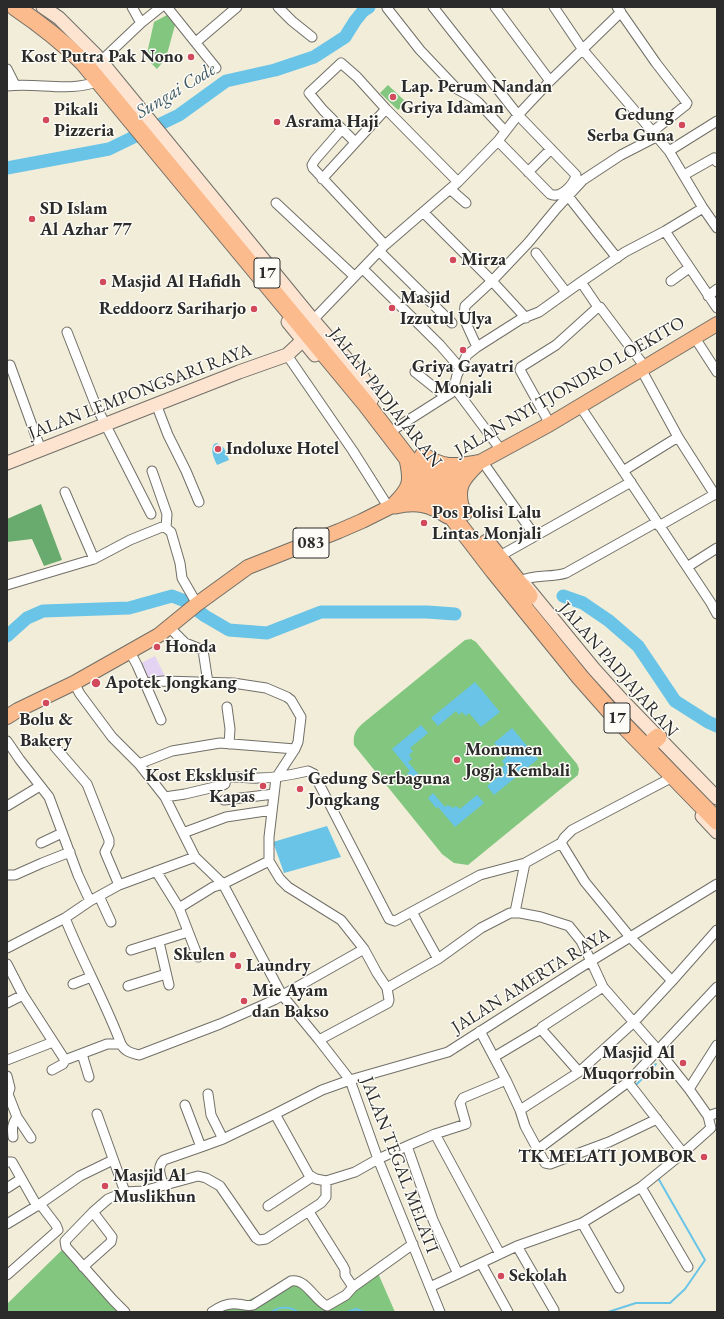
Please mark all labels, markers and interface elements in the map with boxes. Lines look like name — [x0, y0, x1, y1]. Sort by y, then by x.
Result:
place label: Kost Putra Pak Nono — [21, 46, 183, 68]
marker: Kost Putra Pak Nono — [186, 52, 196, 62]
water label: Sungai Code — [132, 58, 220, 124]
place label: Lap. Perum Nandan Griya Idaman — [401, 76, 552, 118]
marker: Lap. Perum Nandan Griya Idaman — [388, 92, 398, 102]
place label: Pikali Pizzeria — [54, 99, 114, 142]
place label: Gedung Serba Guna — [587, 104, 674, 146]
place label: Asrama Haji — [285, 111, 379, 133]
marker: Pikali Pizzeria — [41, 115, 51, 125]
marker: Asrama Haji — [272, 117, 282, 127]
marker: Gedung Serba Guna — [677, 120, 687, 130]
place label: SD Islam Al Azhar 77 — [40, 198, 132, 240]
marker: SD Islam Al Azhar 77 — [27, 214, 37, 224]
place label: Mirza — [461, 249, 506, 271]
marker: Mirza — [448, 255, 458, 265]
road number: 17 — [254, 258, 280, 288]
place label: Masjid Al Hafidh — [111, 271, 241, 293]
marker: Masjid Al Hafidh — [98, 277, 108, 287]
place label: Masjid Izzutul Ulya — [400, 287, 492, 330]
place label: Reddoorz Sariharjo — [99, 298, 246, 320]
marker: Masjid Izzutul Ulya — [387, 303, 397, 313]
marker: Reddoorz Sariharjo — [249, 304, 259, 314]
street label: JALAN NYI TJONDRO LOEKITO — [451, 312, 689, 462]
street label: JALAN PADJAJARAN — [324, 324, 446, 472]
street label: JALAN LEMPONGSARI RAYA — [25, 339, 255, 445]
marker: Griya Gayatri Monjali — [458, 345, 468, 355]
place label: Griya Gayatri Monjali — [412, 356, 514, 398]
place label: Indoluxe Hotel — [226, 438, 339, 460]
marker: Indoluxe Hotel — [213, 444, 223, 454]
place label: Pos Polisi Lalu Lintas Monjali — [432, 502, 542, 544]
marker: Pos Polisi Lalu Lintas Monjali — [419, 518, 429, 528]
road number: 083 — [293, 528, 329, 558]
street label: JALAN PADJAJARAN — [554, 598, 682, 742]
place label: Honda — [165, 636, 216, 658]
marker: Honda — [152, 642, 162, 652]
place label: Apotek Jongkang — [105, 672, 237, 694]
marker: Apotek Jongkang — [90, 677, 102, 689]
marker: Bolu & Bakery — [41, 698, 51, 708]
road number: 17 — [604, 703, 630, 733]
place label: Bolu & Bakery — [19, 709, 73, 752]
place label: Monumen Jogja Kembali — [465, 739, 570, 782]
marker: Monumen Jogja Kembali — [452, 755, 462, 765]
place label: Kost Eksklusif Kapas — [145, 765, 255, 808]
place label: Gedung Serbaguna Jongkang — [308, 768, 450, 810]
marker: Kost Eksklusif Kapas — [258, 781, 268, 791]
marker: Gedung Serbaguna Jongkang — [295, 784, 305, 794]
street label: JALAN AMERTA RAYA — [448, 923, 614, 1039]
place label: Skulen — [174, 944, 225, 966]
marker: Skulen — [228, 950, 238, 960]
place label: Laundry — [246, 955, 311, 977]
marker: Laundry — [233, 961, 243, 971]
place label: Mie Ayam dan Bakso — [252, 980, 329, 1022]
marker: Mie Ayam dan Bakso — [239, 996, 249, 1006]
place label: Masjid Al Muqorrobin — [582, 1042, 675, 1084]
marker: Masjid Al Muqorrobin — [678, 1058, 688, 1068]
street label: JALAN TEGAL MELATI — [355, 1074, 443, 1256]
place label: TK MELATI JOMBOR — [518, 1146, 696, 1168]
marker: TK MELATI JOMBOR — [699, 1152, 709, 1162]
place label: Masjid Al Muslikhun — [113, 1165, 196, 1208]
marker: Masjid Al Muslikhun — [100, 1181, 110, 1191]
place label: Sekolah — [509, 1265, 567, 1287]
marker: Sekolah — [496, 1271, 506, 1281]

